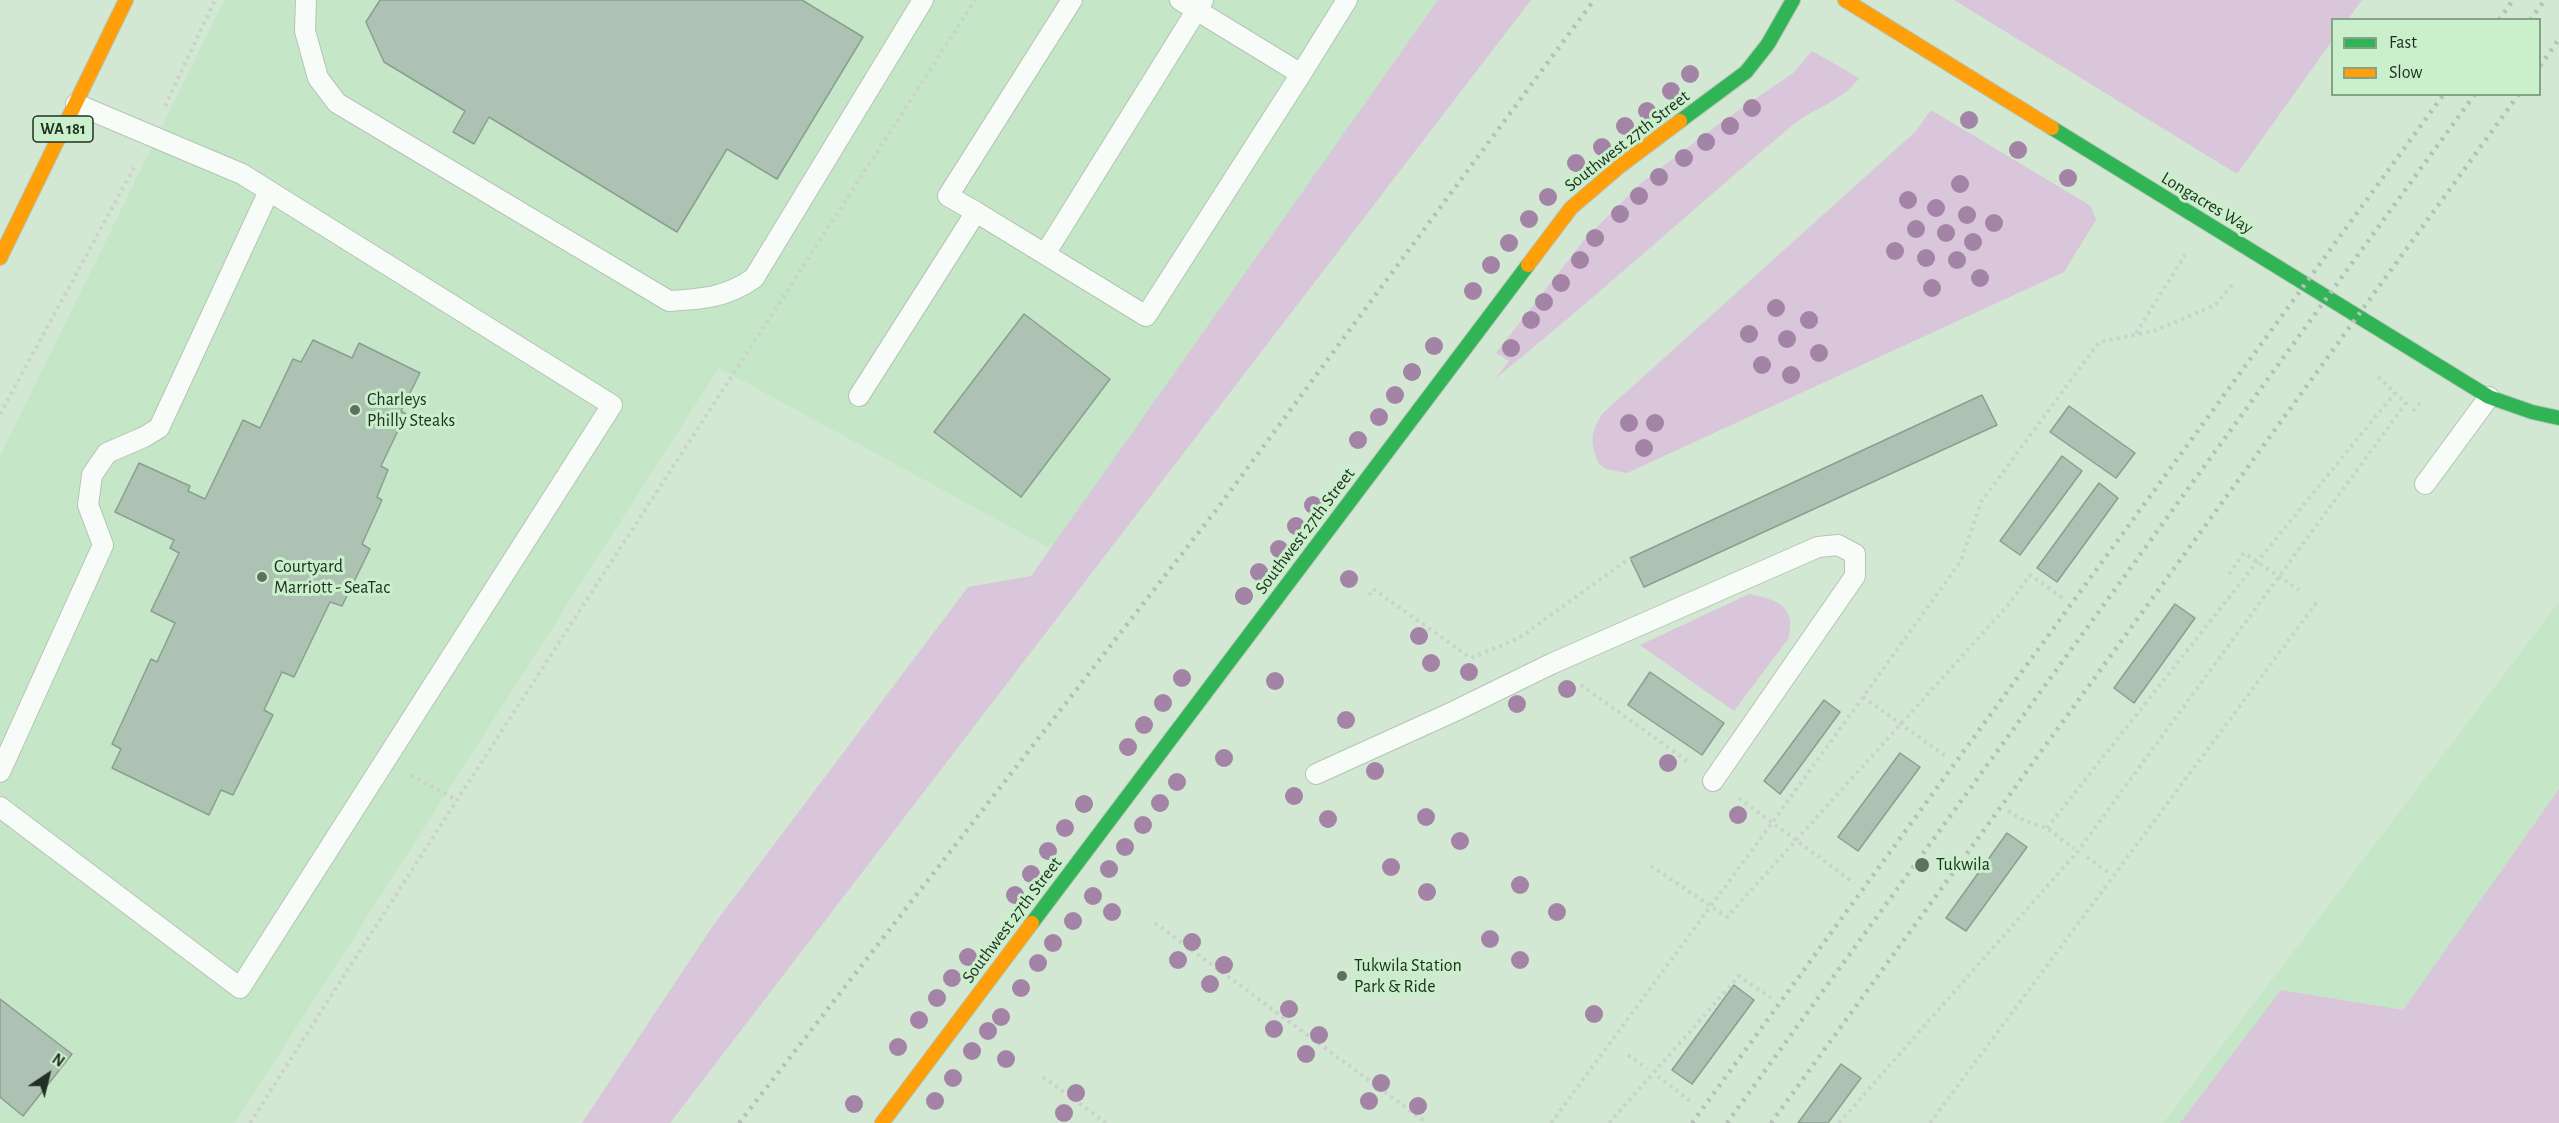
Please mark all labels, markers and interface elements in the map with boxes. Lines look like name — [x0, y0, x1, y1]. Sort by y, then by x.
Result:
legend — [2331, 18, 2541, 96]
text: Fast — [2389, 34, 2417, 52]
text: Slow — [2389, 64, 2422, 82]
street label: Southwest 27th Street — [1560, 86, 1694, 196]
road number: WA 181 — [33, 116, 93, 142]
street label: Longacres Way — [2157, 167, 2257, 239]
place label: Charleys Philly Steaks — [367, 389, 455, 432]
marker: Charleys Philly Steaks — [348, 403, 362, 417]
street label: Southwest 27th Street — [1250, 464, 1360, 598]
place label: Courtyard Marriott - SeaTac — [274, 556, 390, 598]
marker: Courtyard Marriott - SeaTac — [255, 570, 269, 584]
street label: Southwest 27th Street — [957, 853, 1067, 987]
place label: Tukwila — [1936, 854, 1990, 876]
marker: Tukwila — [1913, 856, 1931, 874]
place label: Tukwila Station Park & Ride — [1354, 955, 1462, 998]
marker: Tukwila Station Park & Ride — [1335, 969, 1349, 983]
north arrow — [18, 1045, 78, 1105]
text: N — [49, 1051, 67, 1070]

